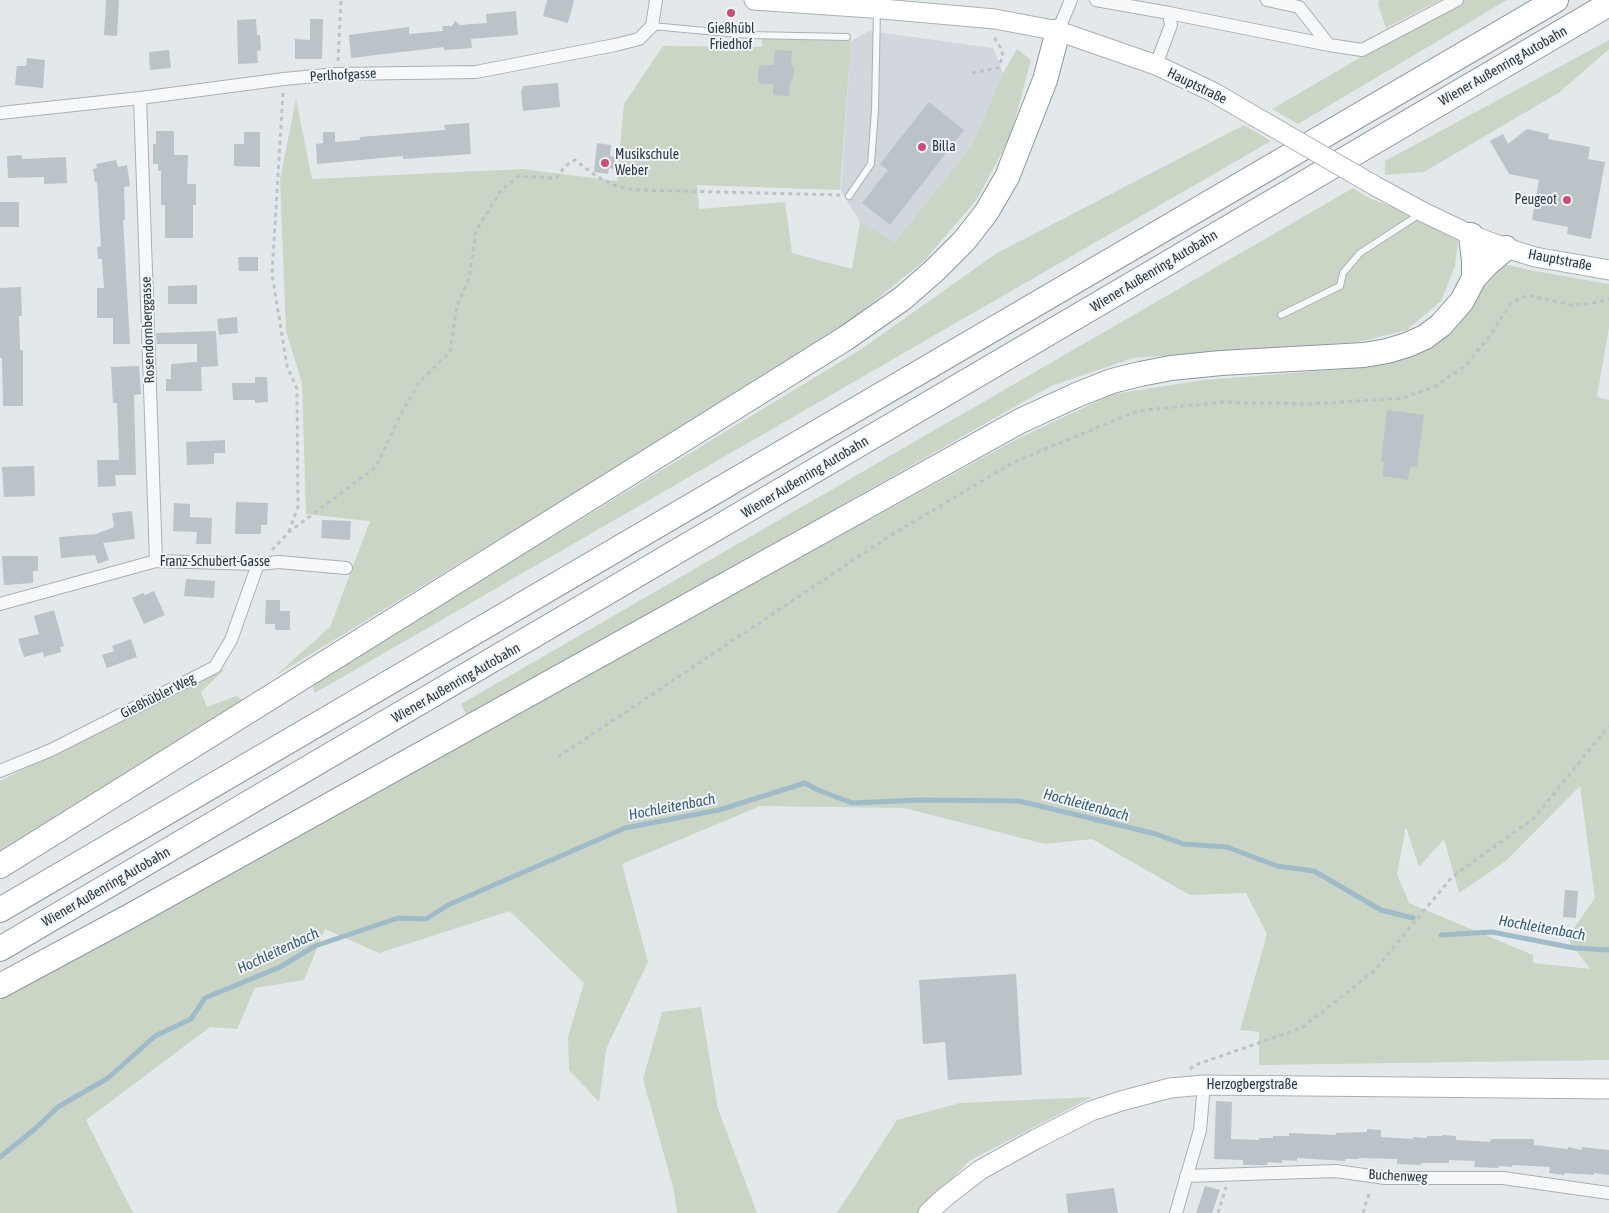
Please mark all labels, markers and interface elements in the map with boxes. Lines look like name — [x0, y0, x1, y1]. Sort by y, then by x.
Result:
marker: Gießhübl Friedhof — [725, 7, 737, 19]
place label: Gießhübl Friedhof — [707, 21, 755, 54]
street label: Wiener Außenring Autobahn — [1436, 22, 1570, 110]
street label: Hauptstraße — [1164, 64, 1230, 108]
street label: Perlhofgasse — [309, 65, 377, 85]
place label: Billa — [932, 139, 956, 155]
marker: Billa — [916, 141, 928, 153]
place label: Musikschule Weber — [615, 147, 679, 180]
marker: Musikschule Weber — [599, 157, 611, 169]
place label: Peugeot — [1515, 192, 1557, 208]
marker: Peugeot — [1561, 194, 1573, 206]
street label: Wiener Außenring Autobahn — [1087, 226, 1221, 316]
street label: Hauptstraße — [1527, 246, 1593, 274]
street label: Rosendornberggasse — [138, 276, 158, 384]
street label: Wiener Außenring Autobahn — [738, 432, 872, 522]
street label: Franz-Schubert-Gasse — [160, 554, 270, 570]
street label: Wiener Außenring Autobahn — [389, 639, 523, 727]
street label: Gießhübler Weg — [118, 670, 198, 722]
water label: Hochleitenbach — [1041, 785, 1131, 825]
water label: Hochleitenbach — [627, 790, 717, 824]
street label: Wiener Außenring Autobahn — [39, 843, 173, 931]
water label: Hochleitenbach — [1497, 912, 1587, 944]
water label: Hochleitenbach — [234, 924, 322, 978]
street label: Herzogbergstraße — [1206, 1077, 1298, 1093]
street label: Buchenweg — [1368, 1166, 1428, 1186]

